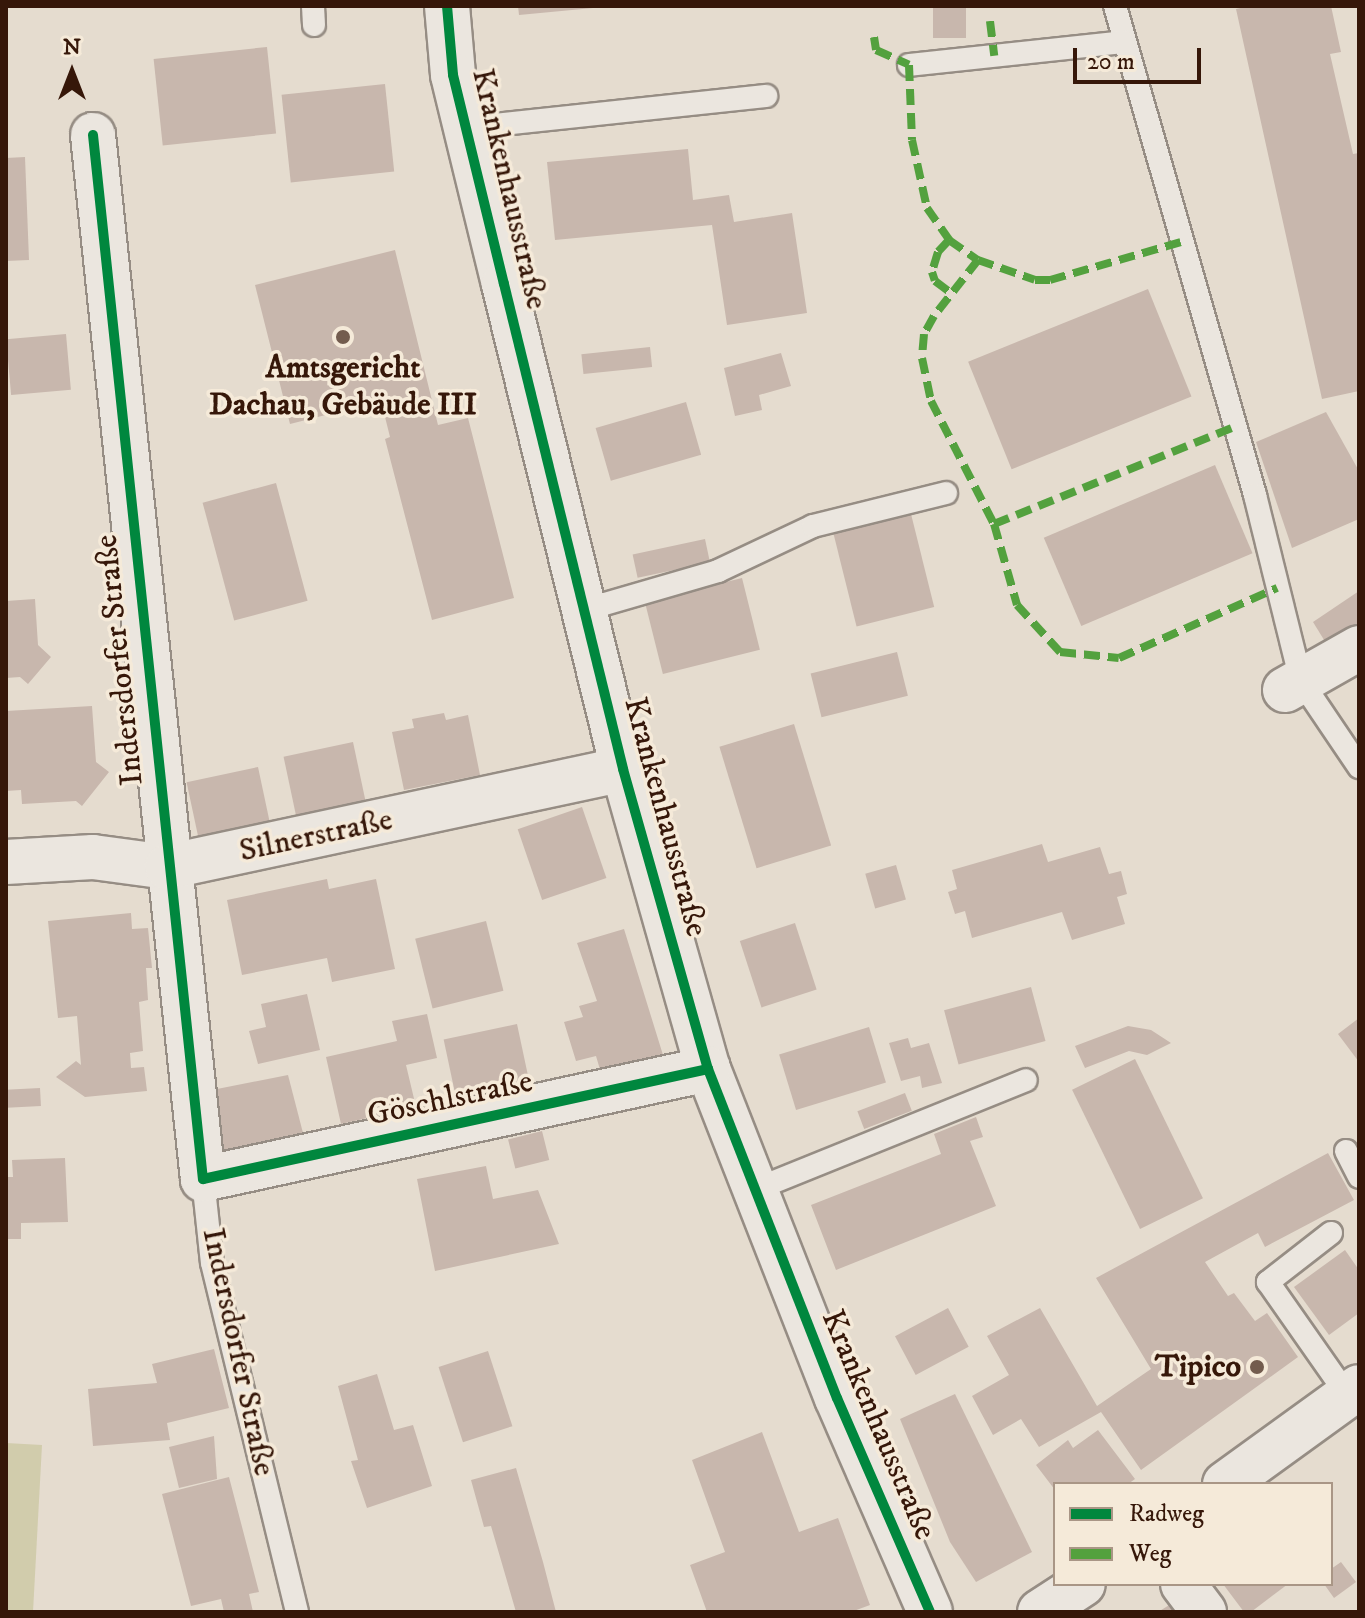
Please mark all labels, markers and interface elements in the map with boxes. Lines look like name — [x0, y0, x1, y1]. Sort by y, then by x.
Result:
north arrow — [32, 32, 112, 112]
scale bar — [1077, 32, 1205, 82]
text: N — [63, 34, 81, 61]
text: 20 m — [1087, 47, 1135, 77]
street label: Krankenhausstraße — [463, 65, 555, 313]
marker: Amtsgericht Dachau, Gebäude III — [334, 328, 352, 346]
place label: Amtsgericht Dachau, Gebäude III — [209, 350, 477, 425]
street label: Indersdorfer Straße — [88, 533, 152, 787]
street label: Krankenhausstraße — [615, 693, 715, 941]
street label: Silnerstraße — [236, 801, 396, 871]
street label: Göschlstraße — [364, 1063, 536, 1135]
street label: Indersdorfer Straße — [193, 1225, 283, 1479]
street label: Krankenhausstraße — [812, 1304, 944, 1546]
place label: Tipico — [1155, 1348, 1241, 1386]
marker: Tipico — [1248, 1358, 1266, 1376]
legend — [1053, 1482, 1333, 1586]
text: Radweg — [1129, 1499, 1204, 1529]
text: Weg — [1129, 1539, 1171, 1569]

